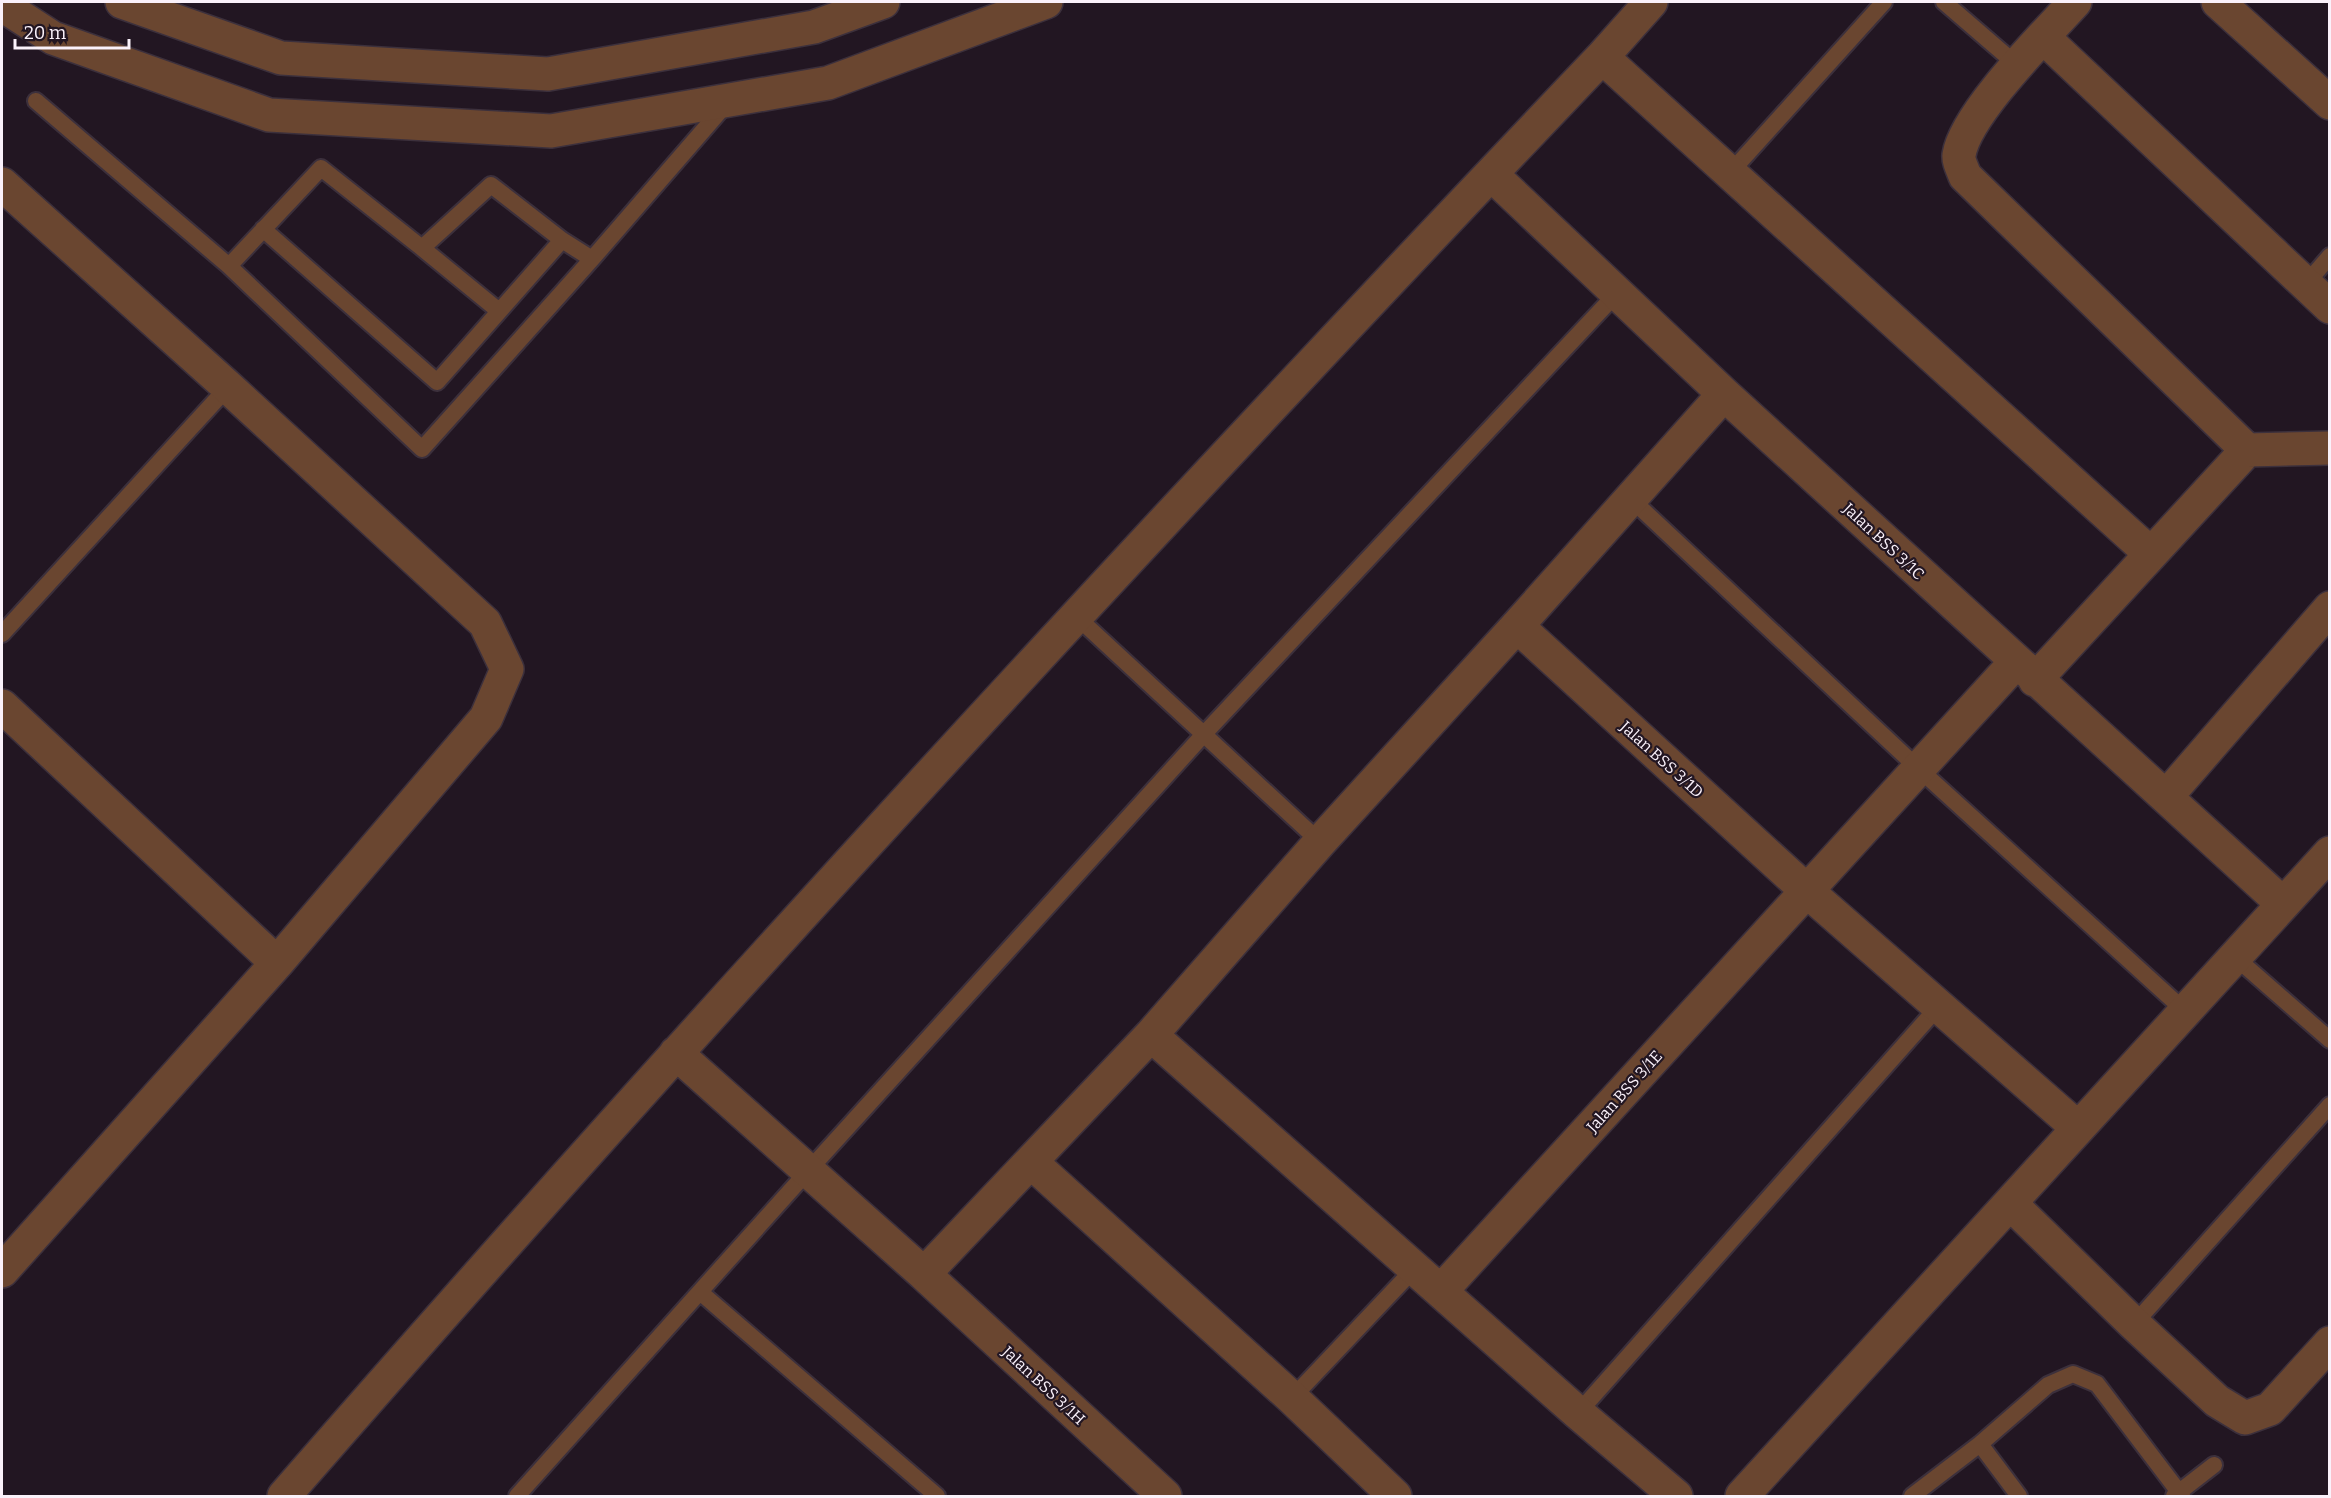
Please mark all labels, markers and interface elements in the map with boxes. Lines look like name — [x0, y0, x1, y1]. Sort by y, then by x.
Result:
scale bar — [15, 12, 129, 50]
text: 20 m — [24, 22, 66, 44]
street label: Jalan BSS 3/1C — [1838, 498, 1928, 584]
street label: Jalan BSS 3/1D — [1616, 716, 1707, 802]
street label: Jalan BSS 3/1E — [1582, 1047, 1666, 1137]
street label: Jalan BSS 3/1H — [998, 1341, 1089, 1429]

